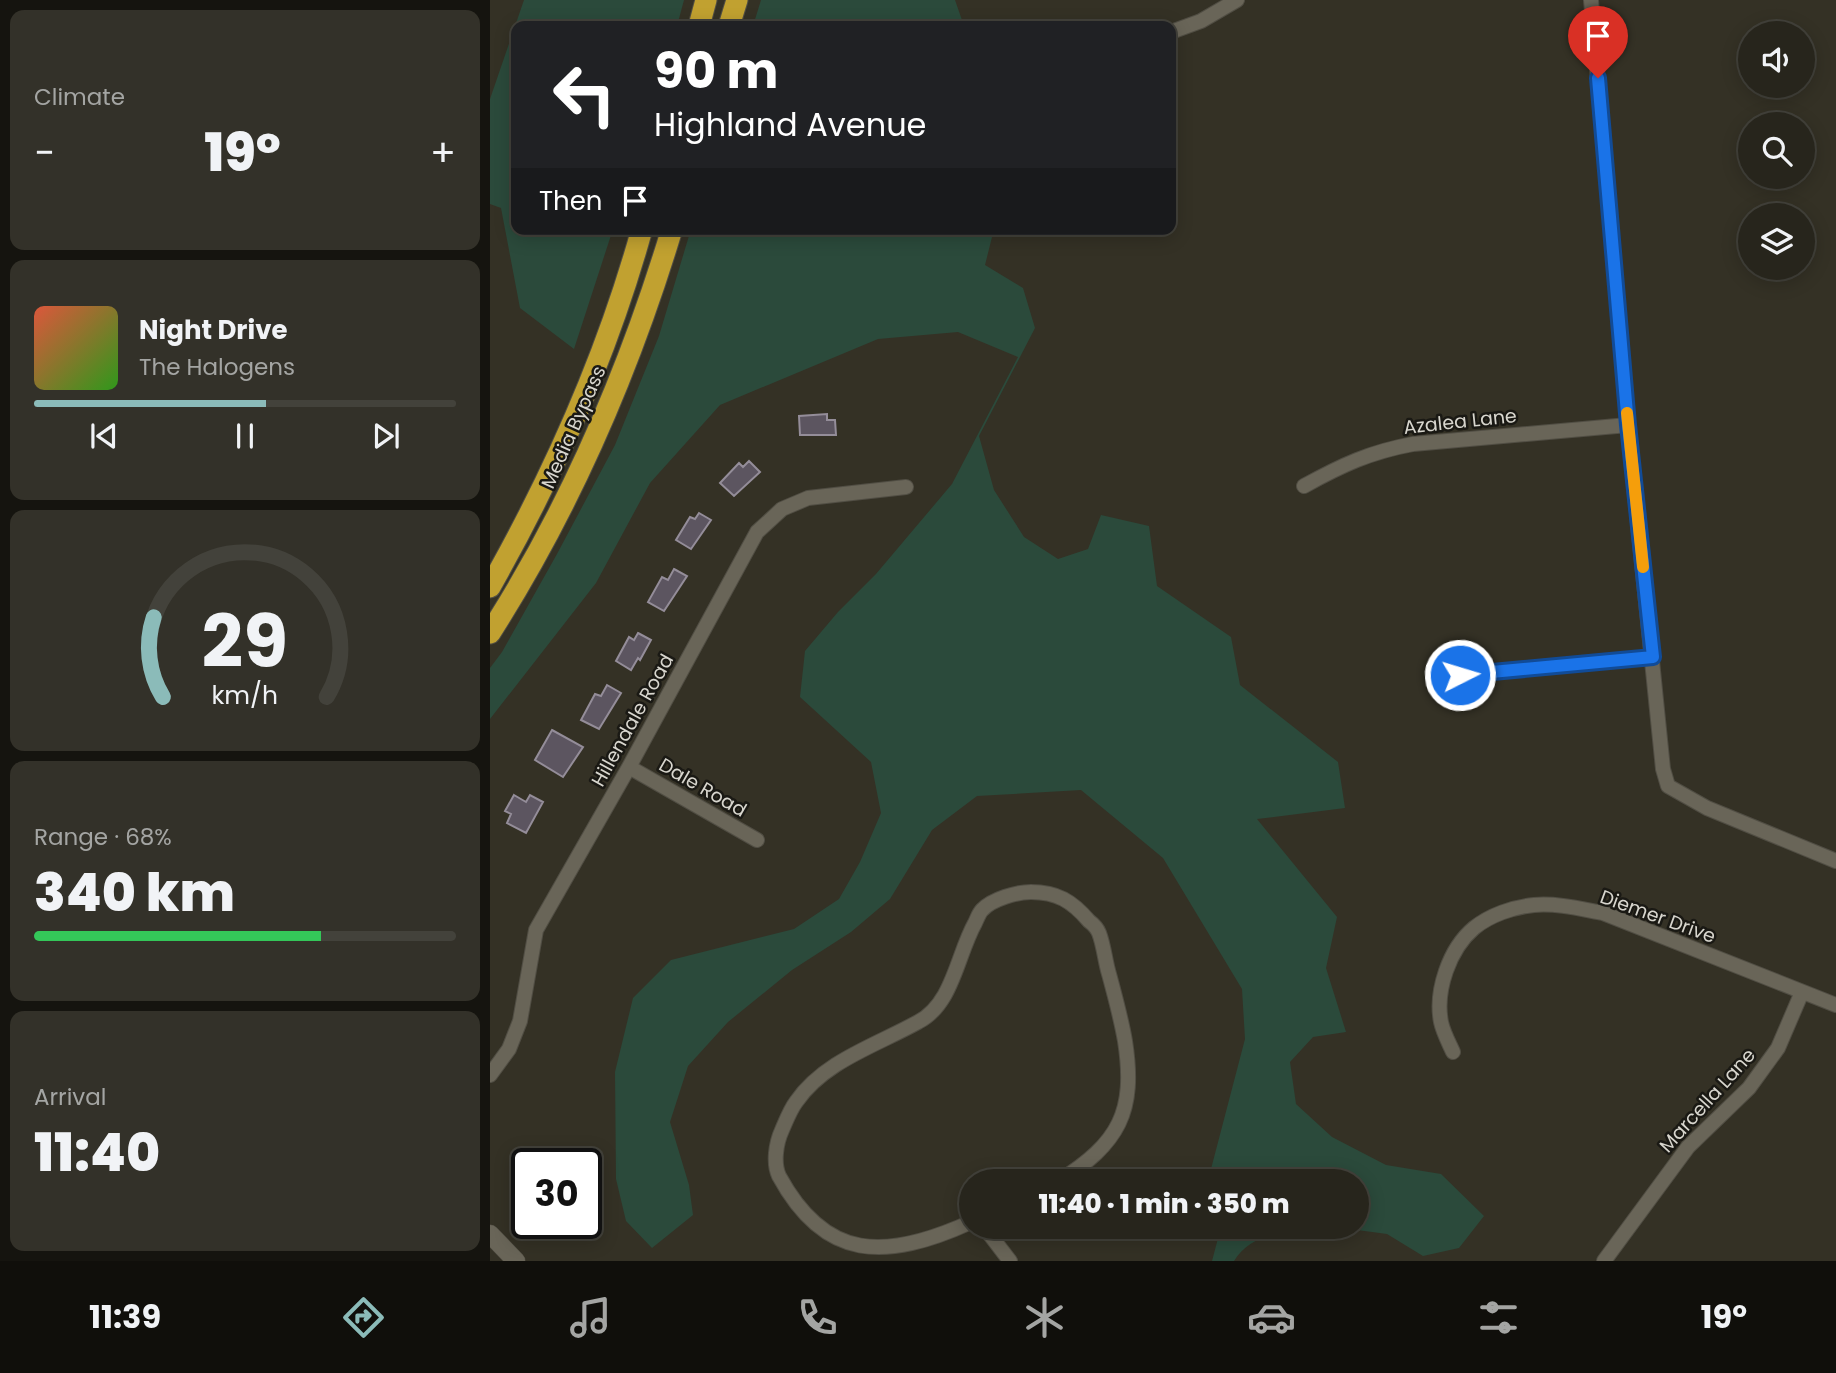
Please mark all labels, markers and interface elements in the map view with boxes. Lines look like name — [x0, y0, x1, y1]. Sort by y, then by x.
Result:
pin — [1568, 6, 1628, 78]
icon: arrive — [1579, 17, 1617, 55]
map controls — [1738, 21, 1815, 280]
button: sound — [1738, 21, 1815, 98]
text: 90 m — [654, 37, 778, 105]
icon: left — [539, 49, 630, 140]
text: Climate — [34, 81, 125, 113]
text: Highland Avenue — [654, 102, 926, 147]
button: search — [1738, 112, 1815, 189]
text: 19° — [204, 116, 281, 189]
text: − — [34, 126, 55, 179]
text: + — [430, 126, 456, 179]
icon: arrive — [616, 182, 654, 220]
text: Then — [539, 183, 602, 219]
button: layers — [1738, 203, 1815, 280]
text: Night Drive — [139, 312, 287, 348]
text: The Halogens — [139, 351, 295, 383]
street label: Media Bypass — [534, 362, 613, 493]
street label: Azalea Lane — [1402, 402, 1518, 441]
icon: previous — [85, 417, 123, 455]
icon: pause — [226, 417, 264, 455]
icon: next — [367, 417, 405, 455]
text: 29 — [202, 591, 288, 692]
position arrow — [1423, 638, 1497, 712]
street label: Hillendale Road — [585, 649, 680, 791]
text: km/h — [212, 677, 278, 712]
street label: Dale Road — [654, 751, 752, 823]
text: Range · 68% — [34, 821, 172, 853]
text: 340 km — [34, 856, 235, 929]
street label: Diemer Drive — [1596, 883, 1719, 950]
street label: Marcella Lane — [1653, 1042, 1762, 1158]
text: Arrival — [34, 1081, 106, 1113]
text: 11:40 — [34, 1116, 160, 1189]
speed limit sign: 30 — [511, 1148, 602, 1239]
text: 11:40 · 1 min · 350 m — [1038, 1186, 1290, 1222]
icon: directions — [339, 1293, 388, 1342]
icon: music — [566, 1293, 615, 1342]
icon: phone — [793, 1293, 842, 1342]
icon: climate — [1020, 1293, 1069, 1342]
icon: car — [1247, 1293, 1296, 1342]
icon: filters — [1474, 1293, 1523, 1342]
text: 11:39 — [89, 1294, 161, 1339]
text: 19° — [1701, 1294, 1747, 1339]

